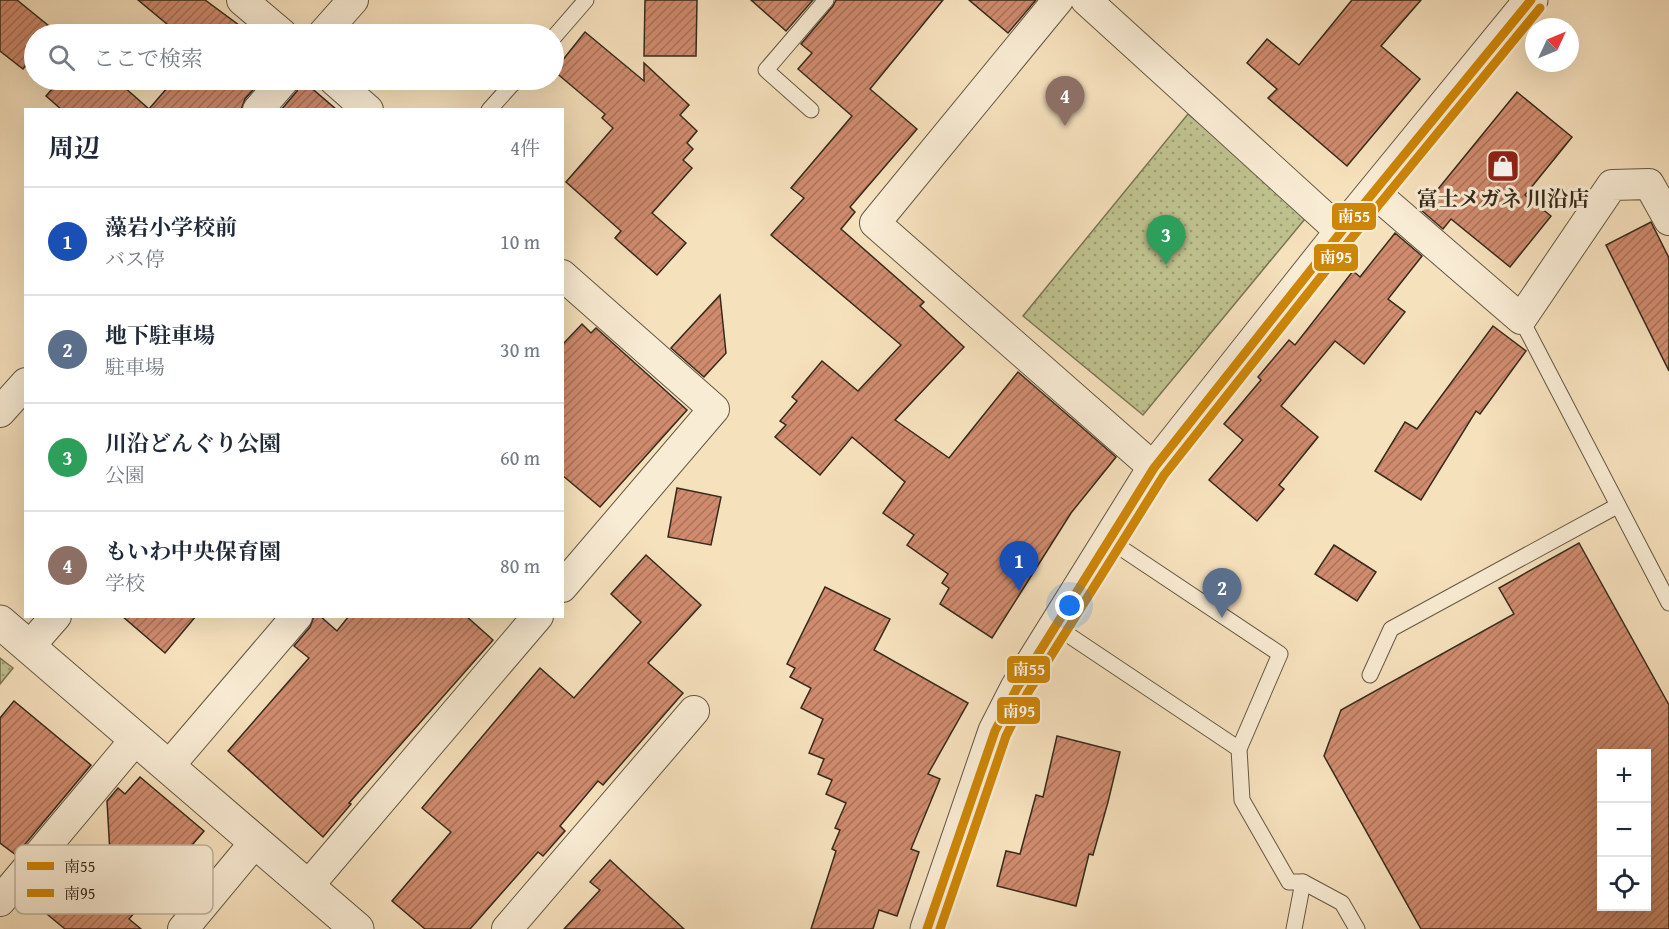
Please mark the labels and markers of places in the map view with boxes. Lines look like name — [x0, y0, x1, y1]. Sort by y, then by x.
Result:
pin: 4 — [1046, 76, 1084, 126]
shop icon: 富士メガネ 川沿店 — [1485, 148, 1521, 184]
place label: 富士メガネ 川沿店 — [1417, 183, 1589, 214]
pin: 3 — [1146, 216, 1186, 265]
pin: 1 — [1000, 542, 1038, 591]
pin: 2 — [1202, 568, 1242, 618]

